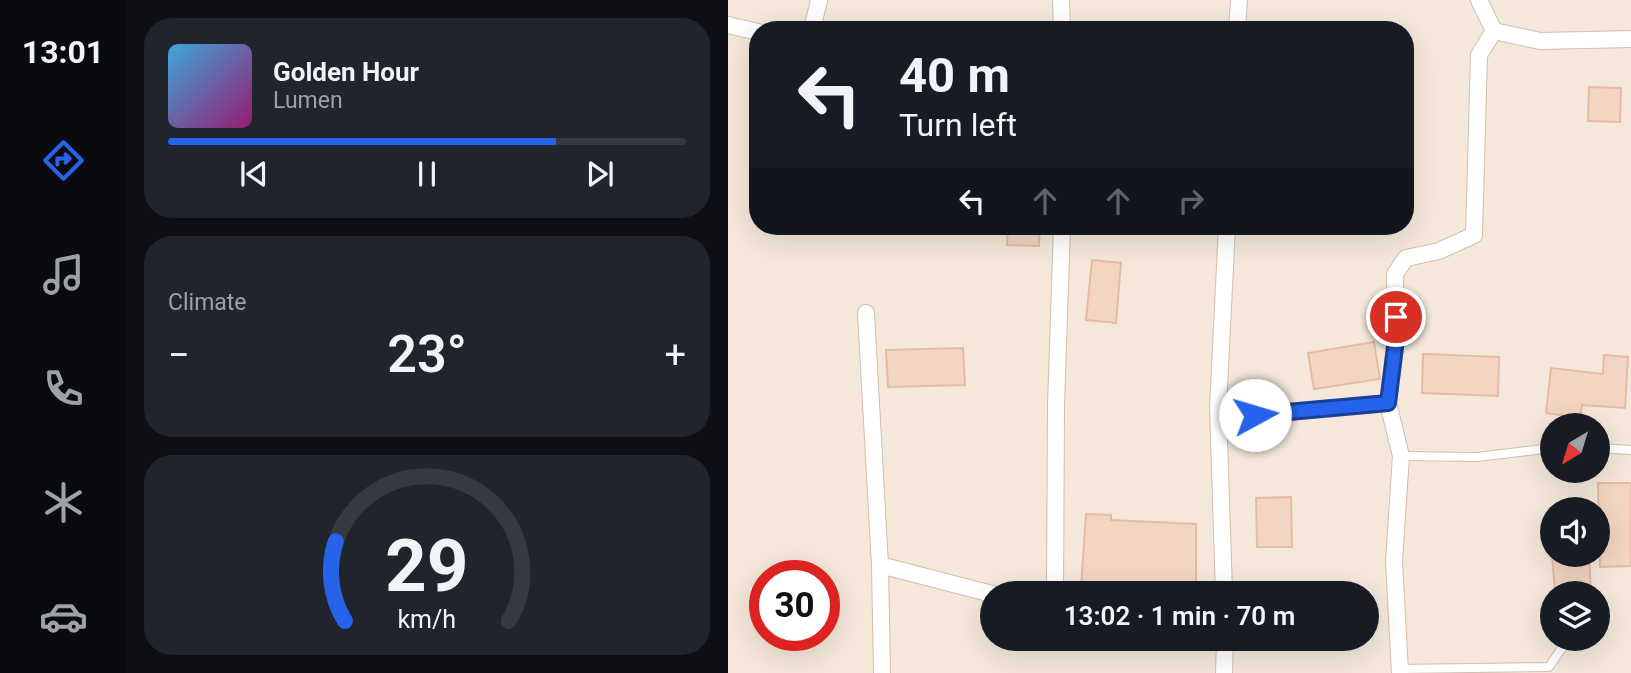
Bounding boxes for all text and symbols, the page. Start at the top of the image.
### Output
text: 13:01 [22,33,104,71]
text: 40 m [899,47,1010,104]
icon: left [784,49,875,140]
text: Golden Hour [273,57,419,87]
text: Lumen [273,87,343,114]
text: Turn left [899,106,1017,144]
icon: directions [39,136,88,185]
icon: previous [235,155,273,193]
icon: pause [408,155,446,193]
icon: next [581,155,619,193]
icon: left [953,182,991,220]
icon: ahead [1026,182,1064,220]
icon: ahead [1099,182,1137,220]
icon: right [1172,182,1210,220]
icon: music [39,250,88,299]
pin [1366,287,1426,347]
text: Climate [168,289,247,316]
icon: arrive [1377,298,1415,336]
text: 23° [387,324,467,385]
text: − [168,333,190,377]
text: + [664,333,686,377]
icon: phone [39,364,88,413]
position arrow [1218,378,1292,452]
north arrow [1540,413,1610,483]
map controls [1540,413,1610,651]
icon: climate [39,478,88,527]
button: sound [1540,497,1610,567]
text: 29 [385,523,469,609]
speed limit sign: 30 [749,560,840,651]
button: layers [1540,581,1610,651]
icon: car [39,592,88,641]
text: 13:02 · 1 min · 70 m [1064,601,1295,631]
text: km/h [398,605,456,634]

